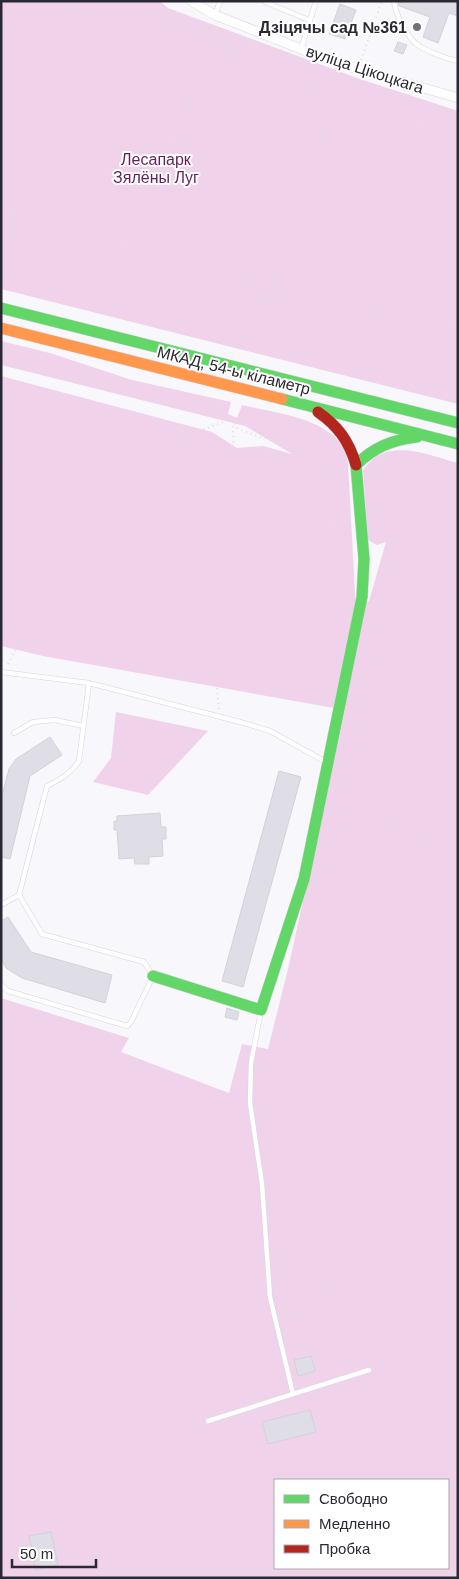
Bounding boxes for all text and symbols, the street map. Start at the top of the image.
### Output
place label: Дзіцячы сад №361 [259,19,407,36]
marker: Дзіцячы сад №361 [411,21,423,33]
street label: вуліца Цікоцкага [304,42,426,97]
park label: Лесапарк Зялёны Луг [113,151,199,186]
street label: МКАД, 54-ы кіламетр [156,343,312,398]
legend [274,1479,449,1569]
text: Свободно [319,1490,388,1507]
text: Медленно [319,1515,390,1532]
scale bar [12,1536,96,1568]
text: Пробка [319,1540,371,1557]
text: 50 m [20,1545,53,1562]

